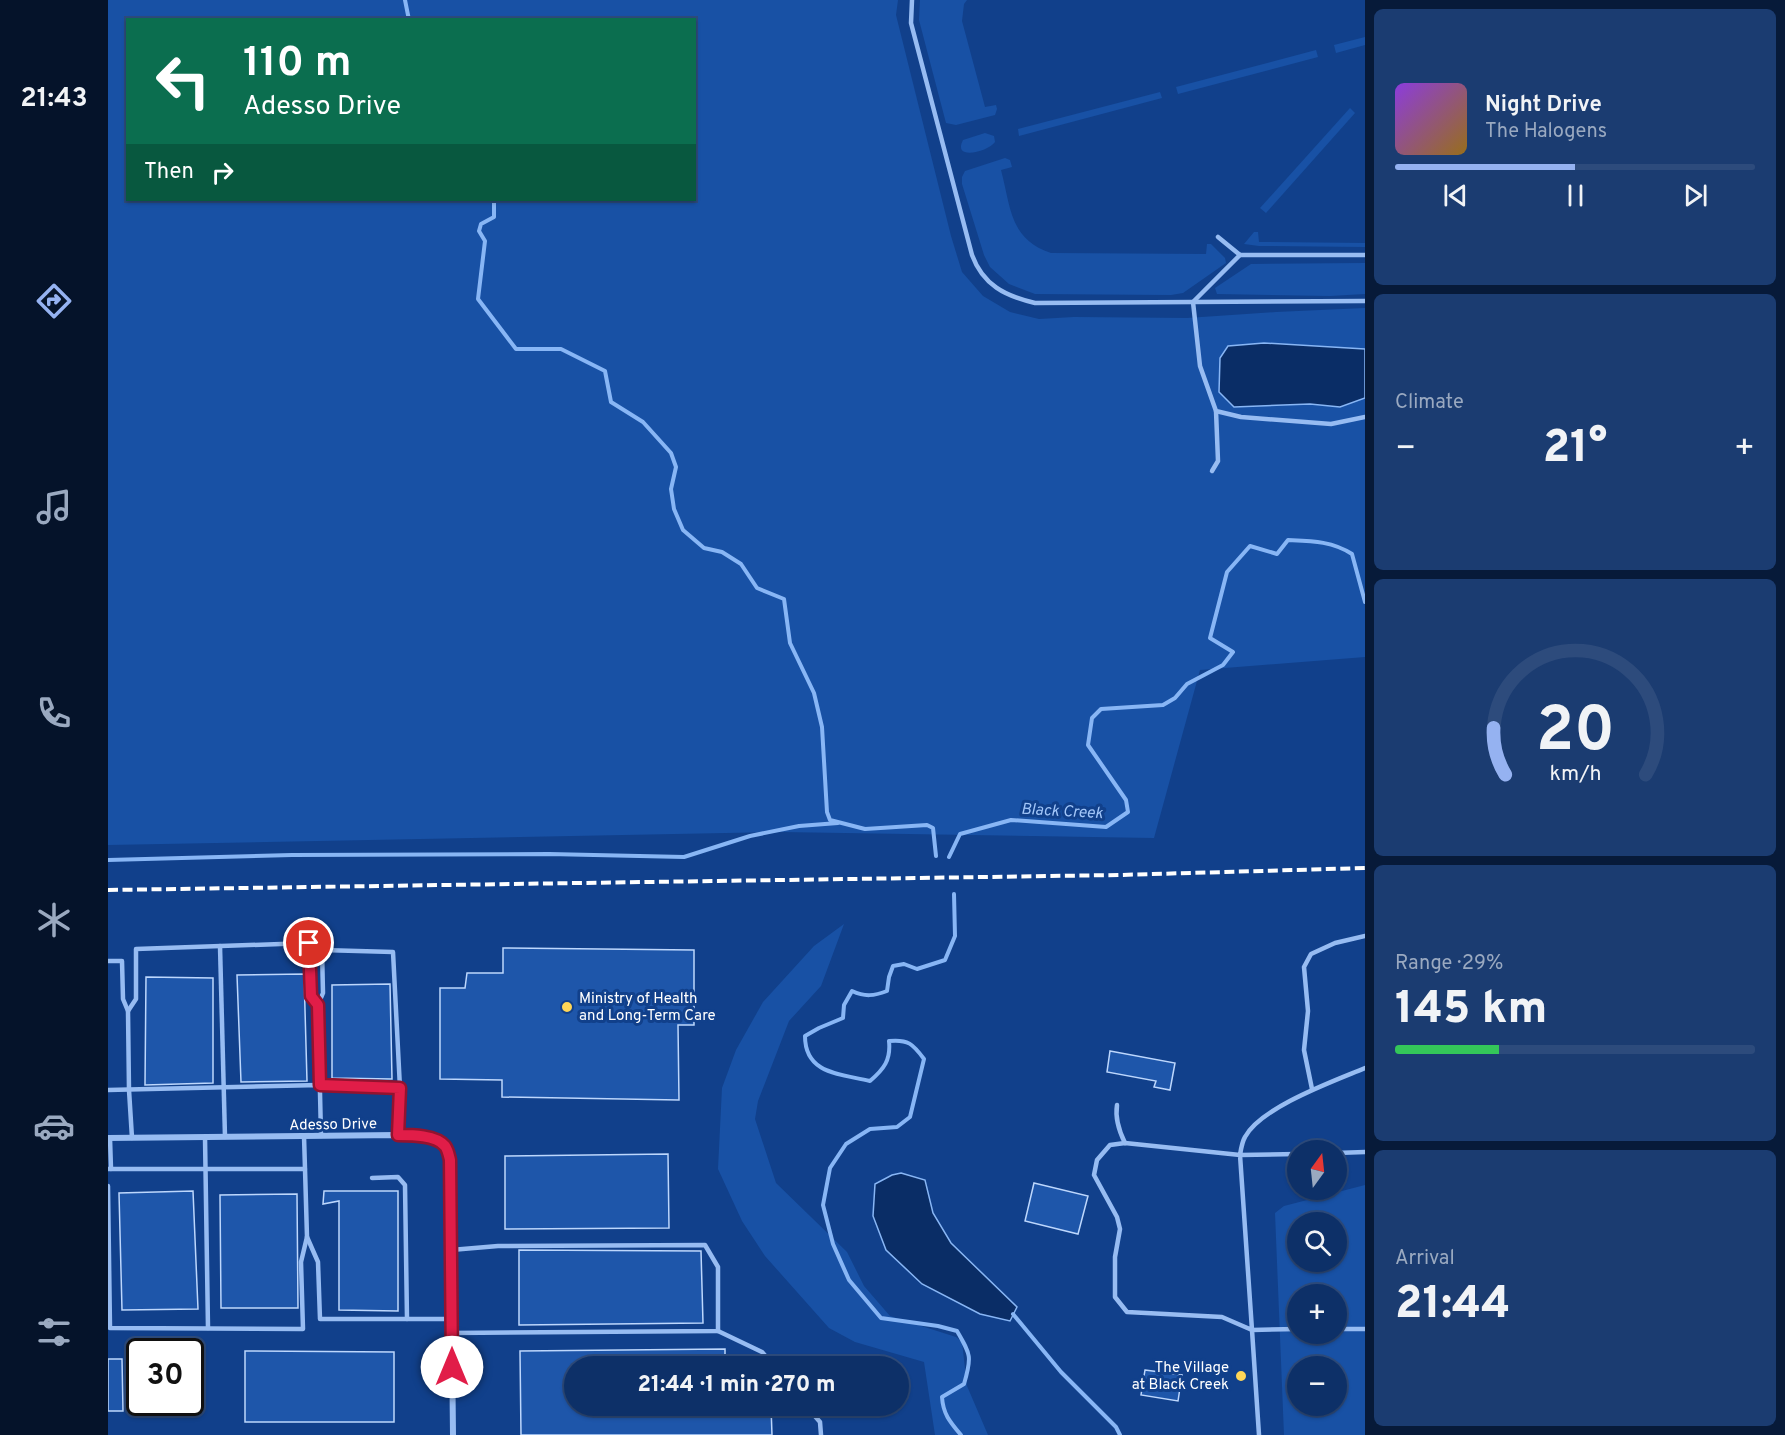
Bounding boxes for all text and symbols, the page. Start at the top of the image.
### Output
text: 110 m [243,38,352,91]
icon: left [144,42,222,120]
text: 21:43 [20,82,88,116]
text: Adesso Drive [243,90,401,124]
text: Night Drive [1485,92,1602,119]
text: The Halogens [1485,119,1607,145]
icon: right [206,156,239,189]
text: Then [144,159,194,186]
icon: previous [1439,179,1472,212]
icon: pause [1559,179,1592,212]
icon: next [1679,179,1712,212]
icon: directions [33,280,75,322]
text: Climate [1395,390,1464,416]
text: 21° [1543,421,1607,478]
text: − [1395,429,1416,471]
text: + [1734,429,1755,471]
icon: music [33,486,75,528]
icon: phone [33,692,75,734]
text: 20 [1535,694,1615,773]
text: km/h [1549,761,1601,788]
water label: Black Creek [1020,800,1104,824]
icon: climate [33,899,75,941]
pin [283,917,334,968]
icon: arrive [292,926,325,959]
text: Range · 29% [1395,951,1503,977]
text: 145 km [1395,982,1547,1039]
place label: Ministry of Health and Long-Term Care [579,990,716,1026]
marker: Ministry of Health and Long-Term Care [560,1000,574,1014]
icon: car [33,1105,75,1147]
street label: Adesso Drive [289,1115,377,1136]
north arrow [1287,1140,1347,1200]
map controls [1287,1140,1347,1416]
button: search [1287,1212,1347,1272]
text: Arrival [1395,1246,1455,1272]
text: 21:44 [1395,1277,1511,1334]
button: + [1287,1284,1347,1344]
icon: filters [33,1311,75,1353]
position arrow [420,1335,484,1399]
speed limit sign: 30 [126,1338,204,1416]
button: − [1287,1356,1347,1416]
place label: The Village at Black Creek [1132,1359,1229,1395]
marker: The Village at Black Creek [1234,1369,1248,1383]
text: 21:44 · 1 min · 270 m [638,1372,835,1399]

